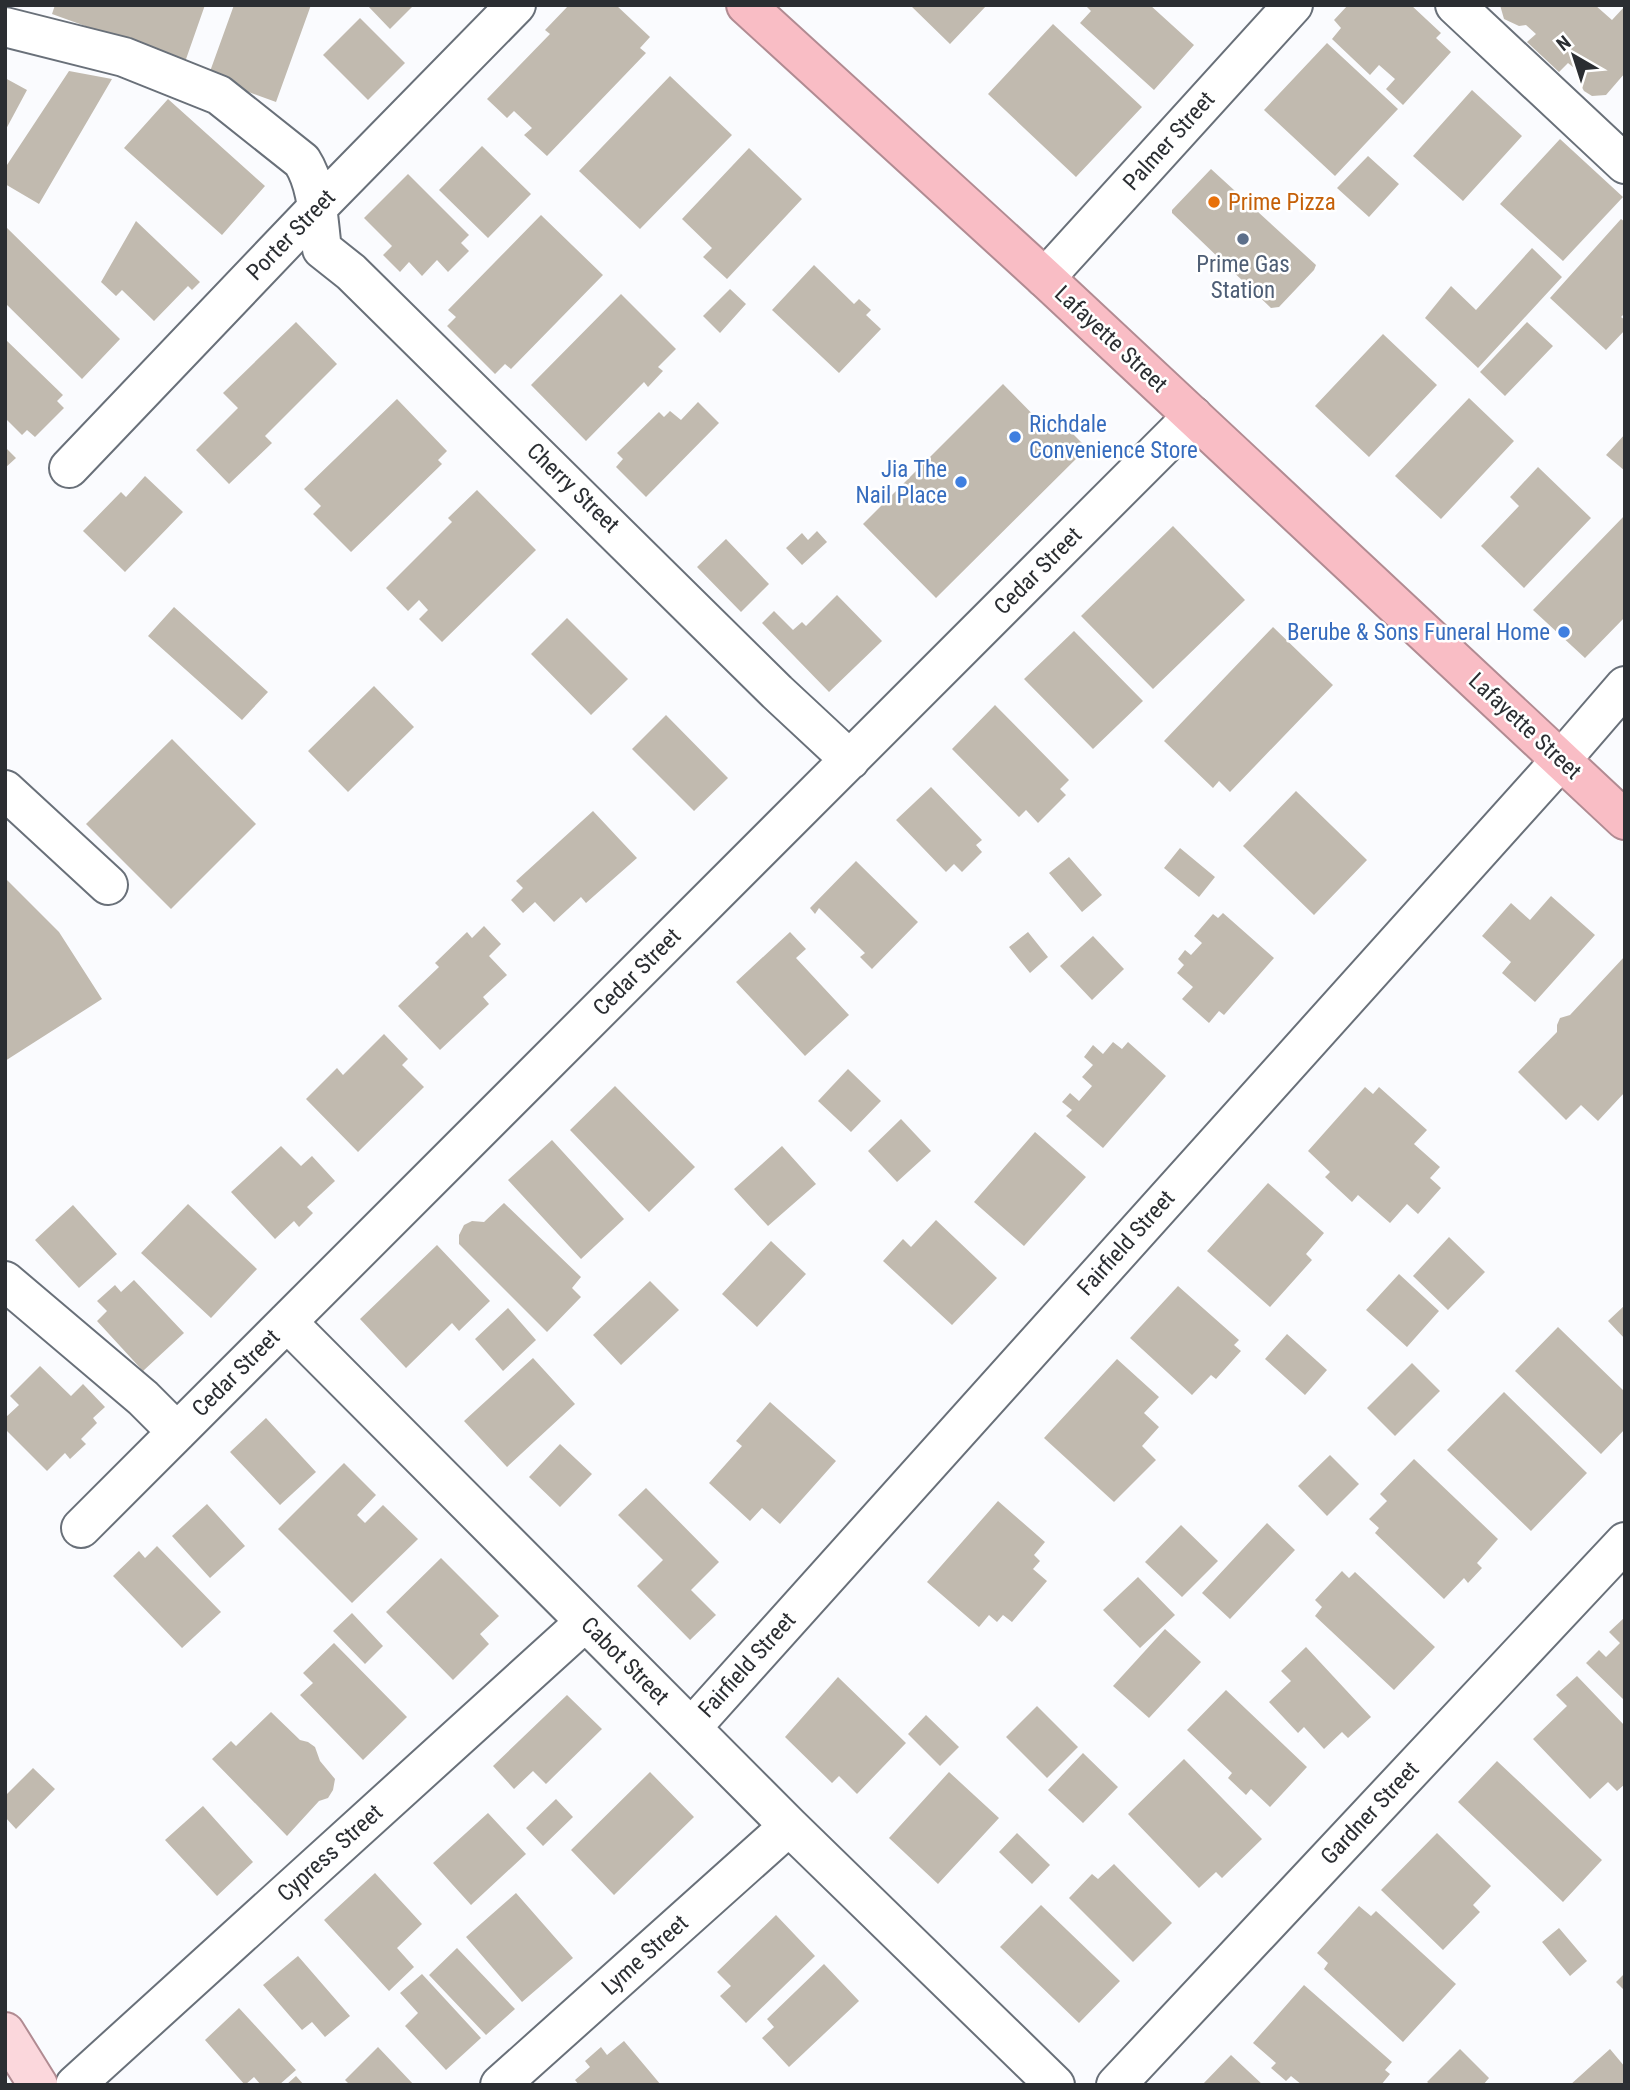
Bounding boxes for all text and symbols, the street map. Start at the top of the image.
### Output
north arrow [1539,21,1609,91]
text: N [1552,31,1575,56]
street label: Palmer Street [1118,86,1220,196]
street label: Porter Street [241,184,341,286]
place label: Prime Pizza [1228,189,1336,216]
marker: Prime Pizza [1206,194,1222,210]
marker: Prime Gas Station [1235,231,1251,247]
place label: Prime Gas Station [1196,251,1290,304]
street label: Lafayette Street [1049,280,1173,398]
place label: Richdale Convenience Store [1029,411,1198,464]
marker: Richdale Convenience Store [1007,429,1023,445]
street label: Cherry Street [521,437,625,539]
place label: Jia The Nail Place [855,456,947,509]
marker: Jia The Nail Place [953,474,969,490]
street label: Cedar Street [989,522,1087,620]
place label: Berube & Sons Funeral Home [1287,619,1550,646]
marker: Berube & Sons Funeral Home [1556,624,1572,640]
street label: Lafayette Street [1463,667,1587,785]
street label: Cedar Street [588,923,686,1021]
street label: Fairfield Street [1072,1185,1180,1301]
street label: Cedar Street [187,1324,285,1422]
street label: Fairfield Street [693,1607,801,1723]
street label: Cabot Street [576,1612,674,1710]
street label: Gardner Street [1315,1756,1425,1870]
street label: Cypress Street [272,1799,388,1907]
street label: Lyme Street [596,1909,694,2001]

